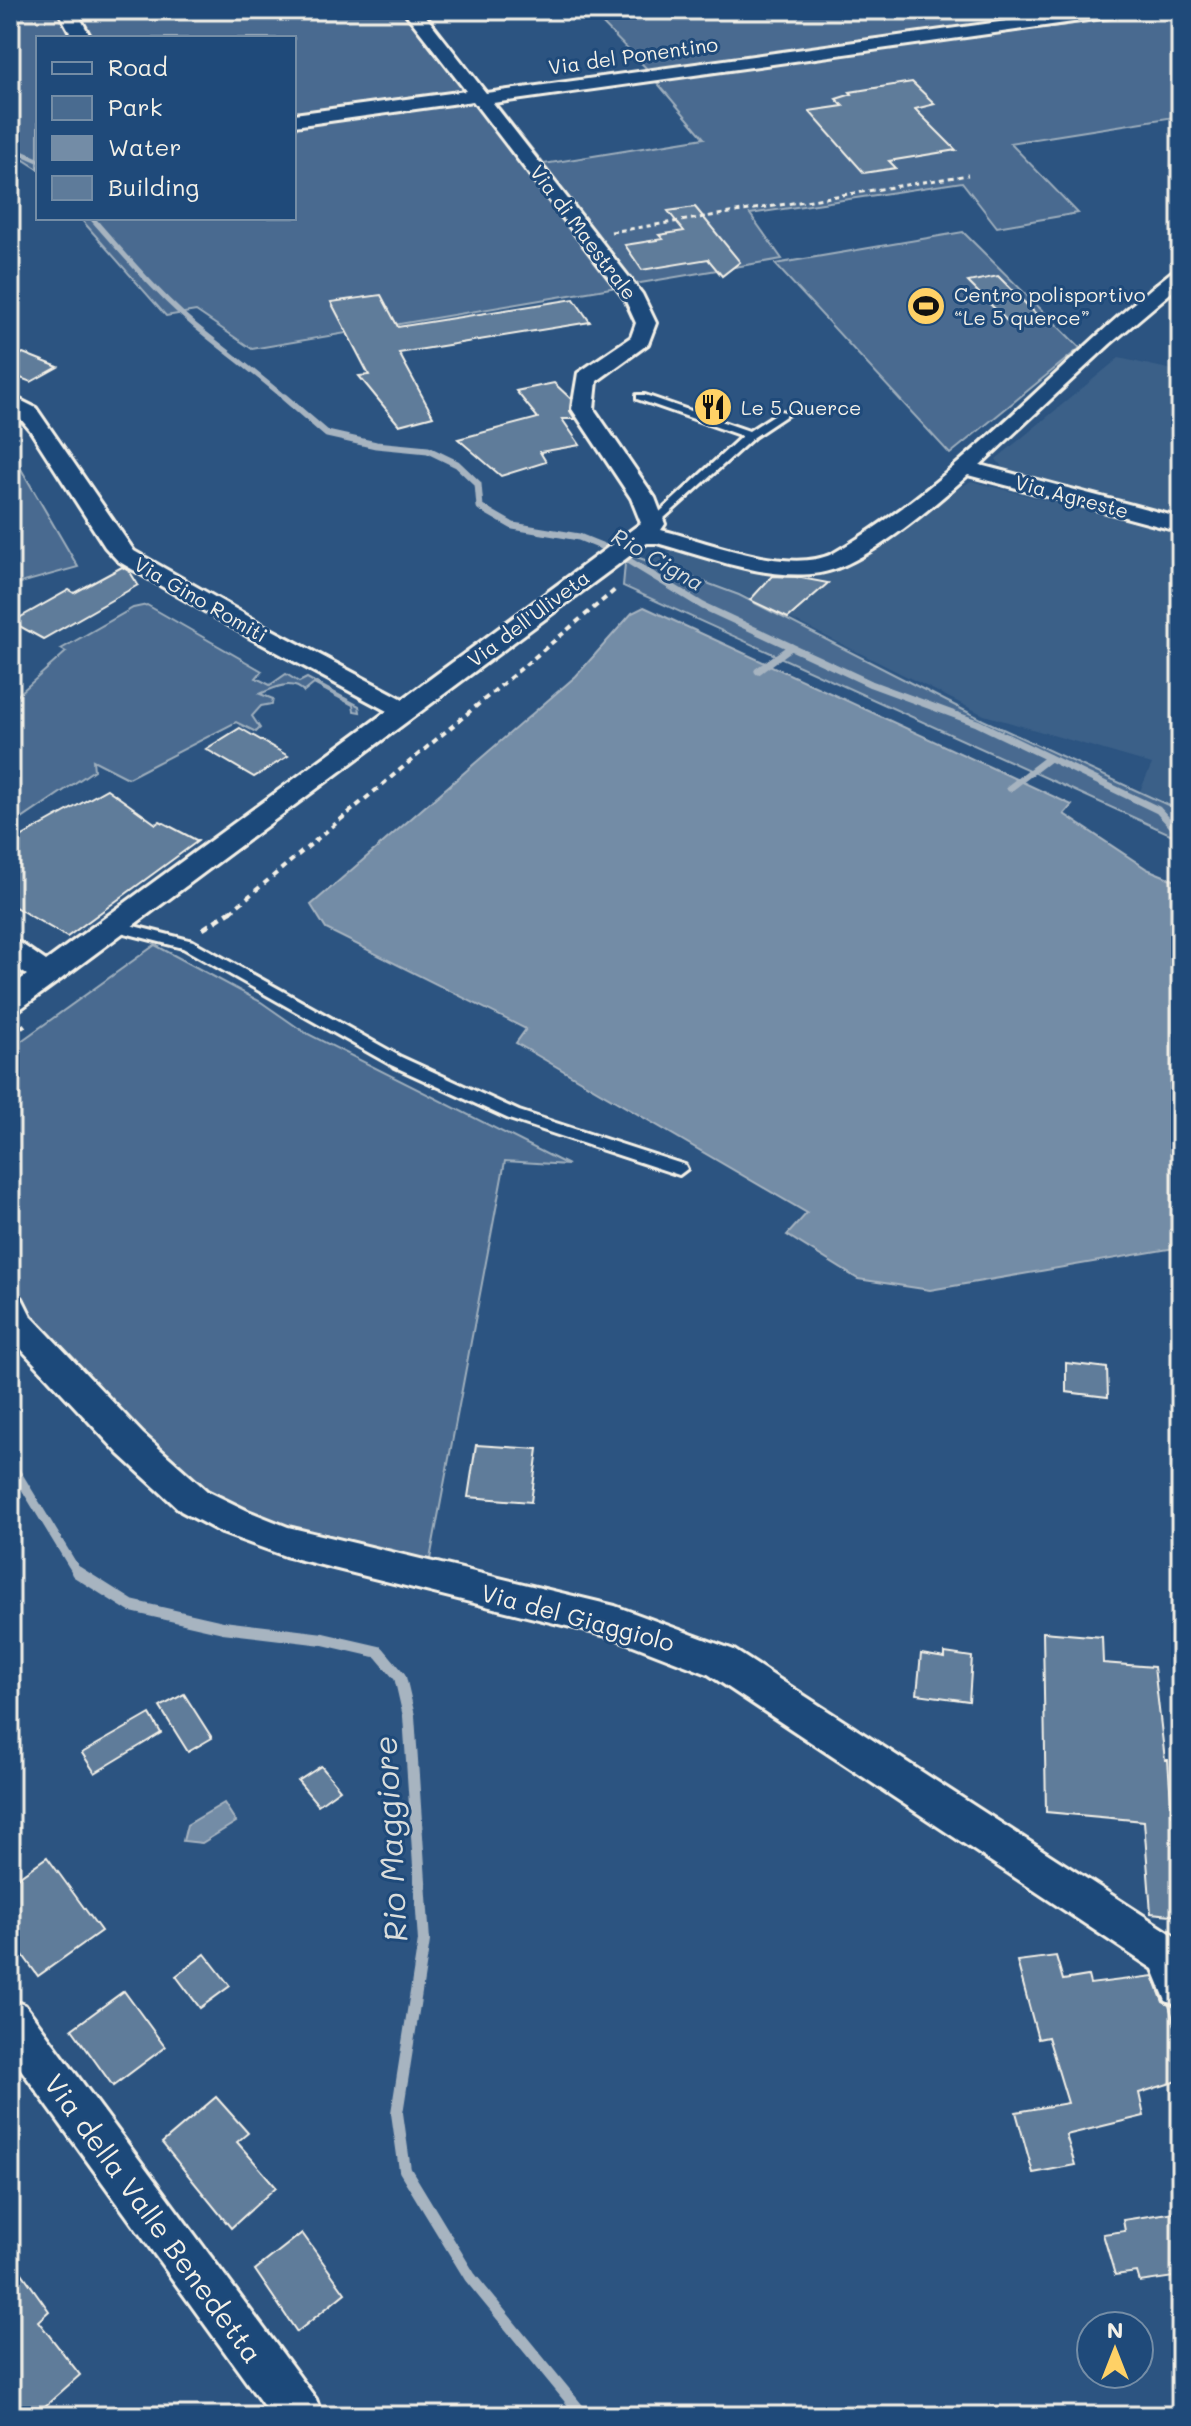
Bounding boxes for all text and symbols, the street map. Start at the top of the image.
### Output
street label: Via del Ponentino [547,30,720,80]
legend [36,36,296,220]
text: Road [108,51,168,82]
text: Park [108,91,162,122]
text: Water [108,131,182,162]
street label: Via di Maestrale [525,159,643,305]
text: Building [108,171,199,202]
place label: Centro polisportivo “Le 5 querce” [954,281,1146,330]
sports icon: Centro polisportivo “Le 5 querce” [905,285,947,327]
restaurant icon: Le 5 Querce [692,386,734,428]
place label: Le 5 Querce [741,394,861,420]
street label: Via Agreste [1012,468,1132,524]
water label: Rio Cigna [607,521,709,597]
street label: Via Gino Romiti [130,550,272,648]
street label: Via dell'Uliveta [462,564,594,672]
street label: Via del Giaggiolo [478,1576,678,1658]
water label: Rio Maggiore [363,1735,415,1943]
street label: Via della Valle Benedetta [37,2066,271,2370]
north arrow [1075,2310,1155,2390]
text: N [1107,2315,1123,2344]

